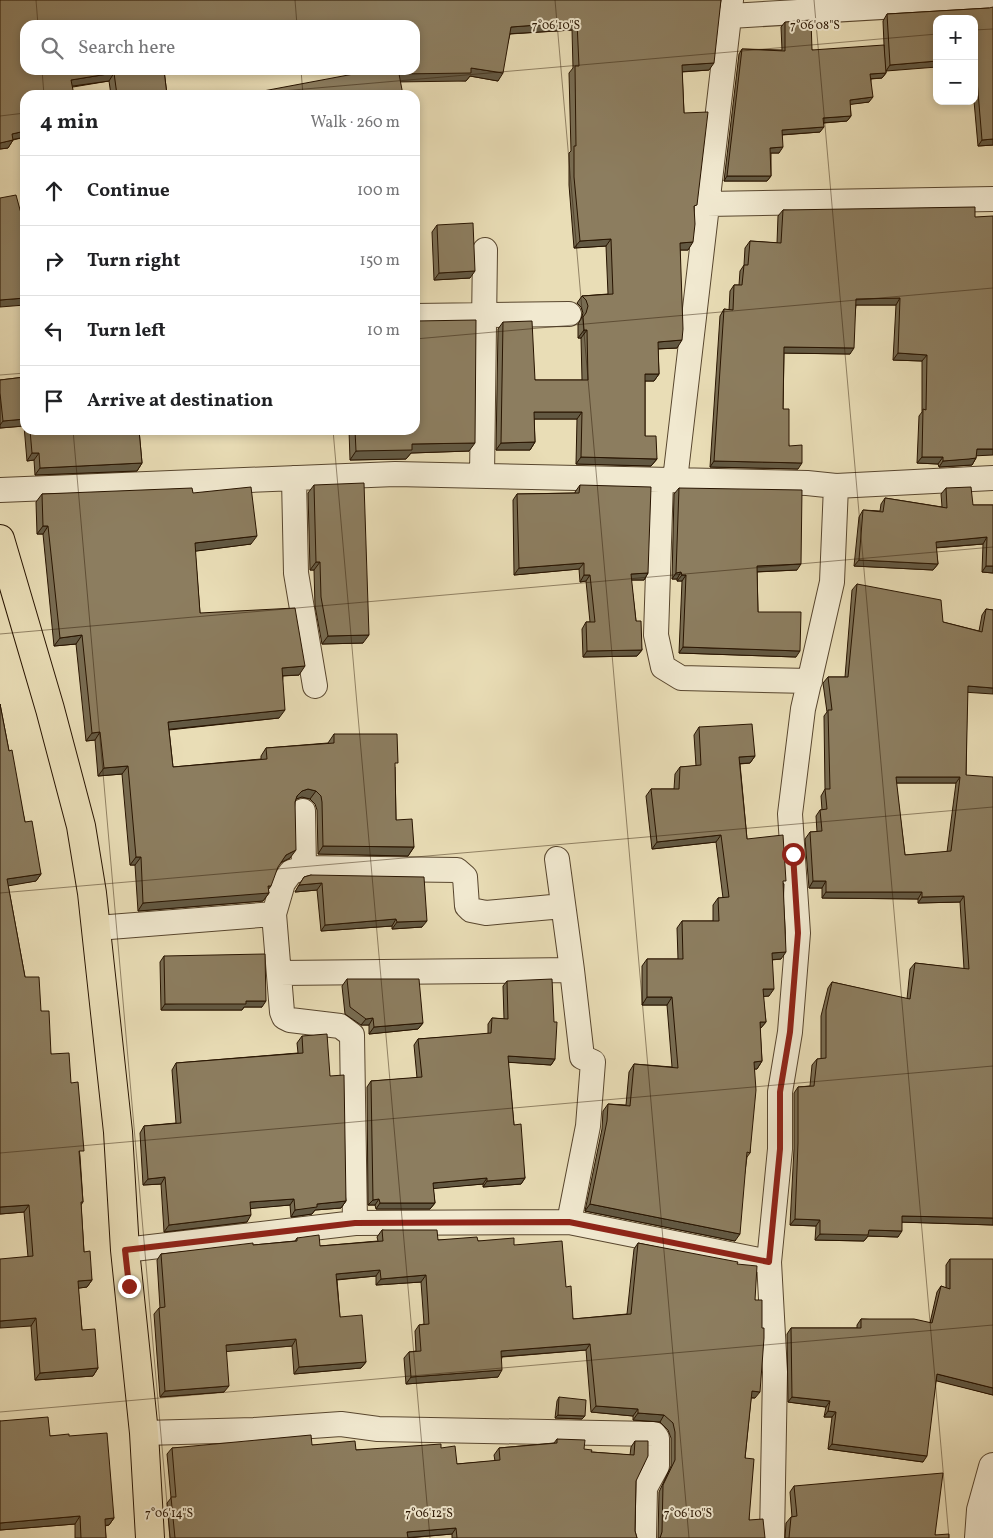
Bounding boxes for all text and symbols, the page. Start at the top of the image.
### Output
map controls [933,15,978,105]
button: + [933,15,978,60]
text: 7°06'10"S [532,18,580,34]
text: 7°06'08"S [790,18,840,34]
search box [20,20,420,75]
icon: search [38,34,66,62]
text: Search here [78,35,175,61]
button: − [933,60,978,105]
text: 4 min [40,108,99,137]
text: Walk · 260 m [310,112,400,134]
icon: ahead [40,177,68,205]
text: Continue [87,178,170,204]
text: 100 m [357,180,400,202]
icon: right [40,247,68,275]
text: Turn right [87,248,180,274]
text: 150 m [359,250,400,272]
icon: left [40,317,68,345]
text: Turn left [87,318,166,344]
text: 10 m [367,320,400,342]
icon: arrive [40,387,68,415]
text: Arrive at destination [87,388,273,414]
route start [782,843,805,866]
route end [118,1275,141,1298]
text: 7°06'14"S [145,1506,193,1522]
text: 7°06'12"S [405,1506,453,1522]
text: 7°06'10"S [664,1506,712,1522]

